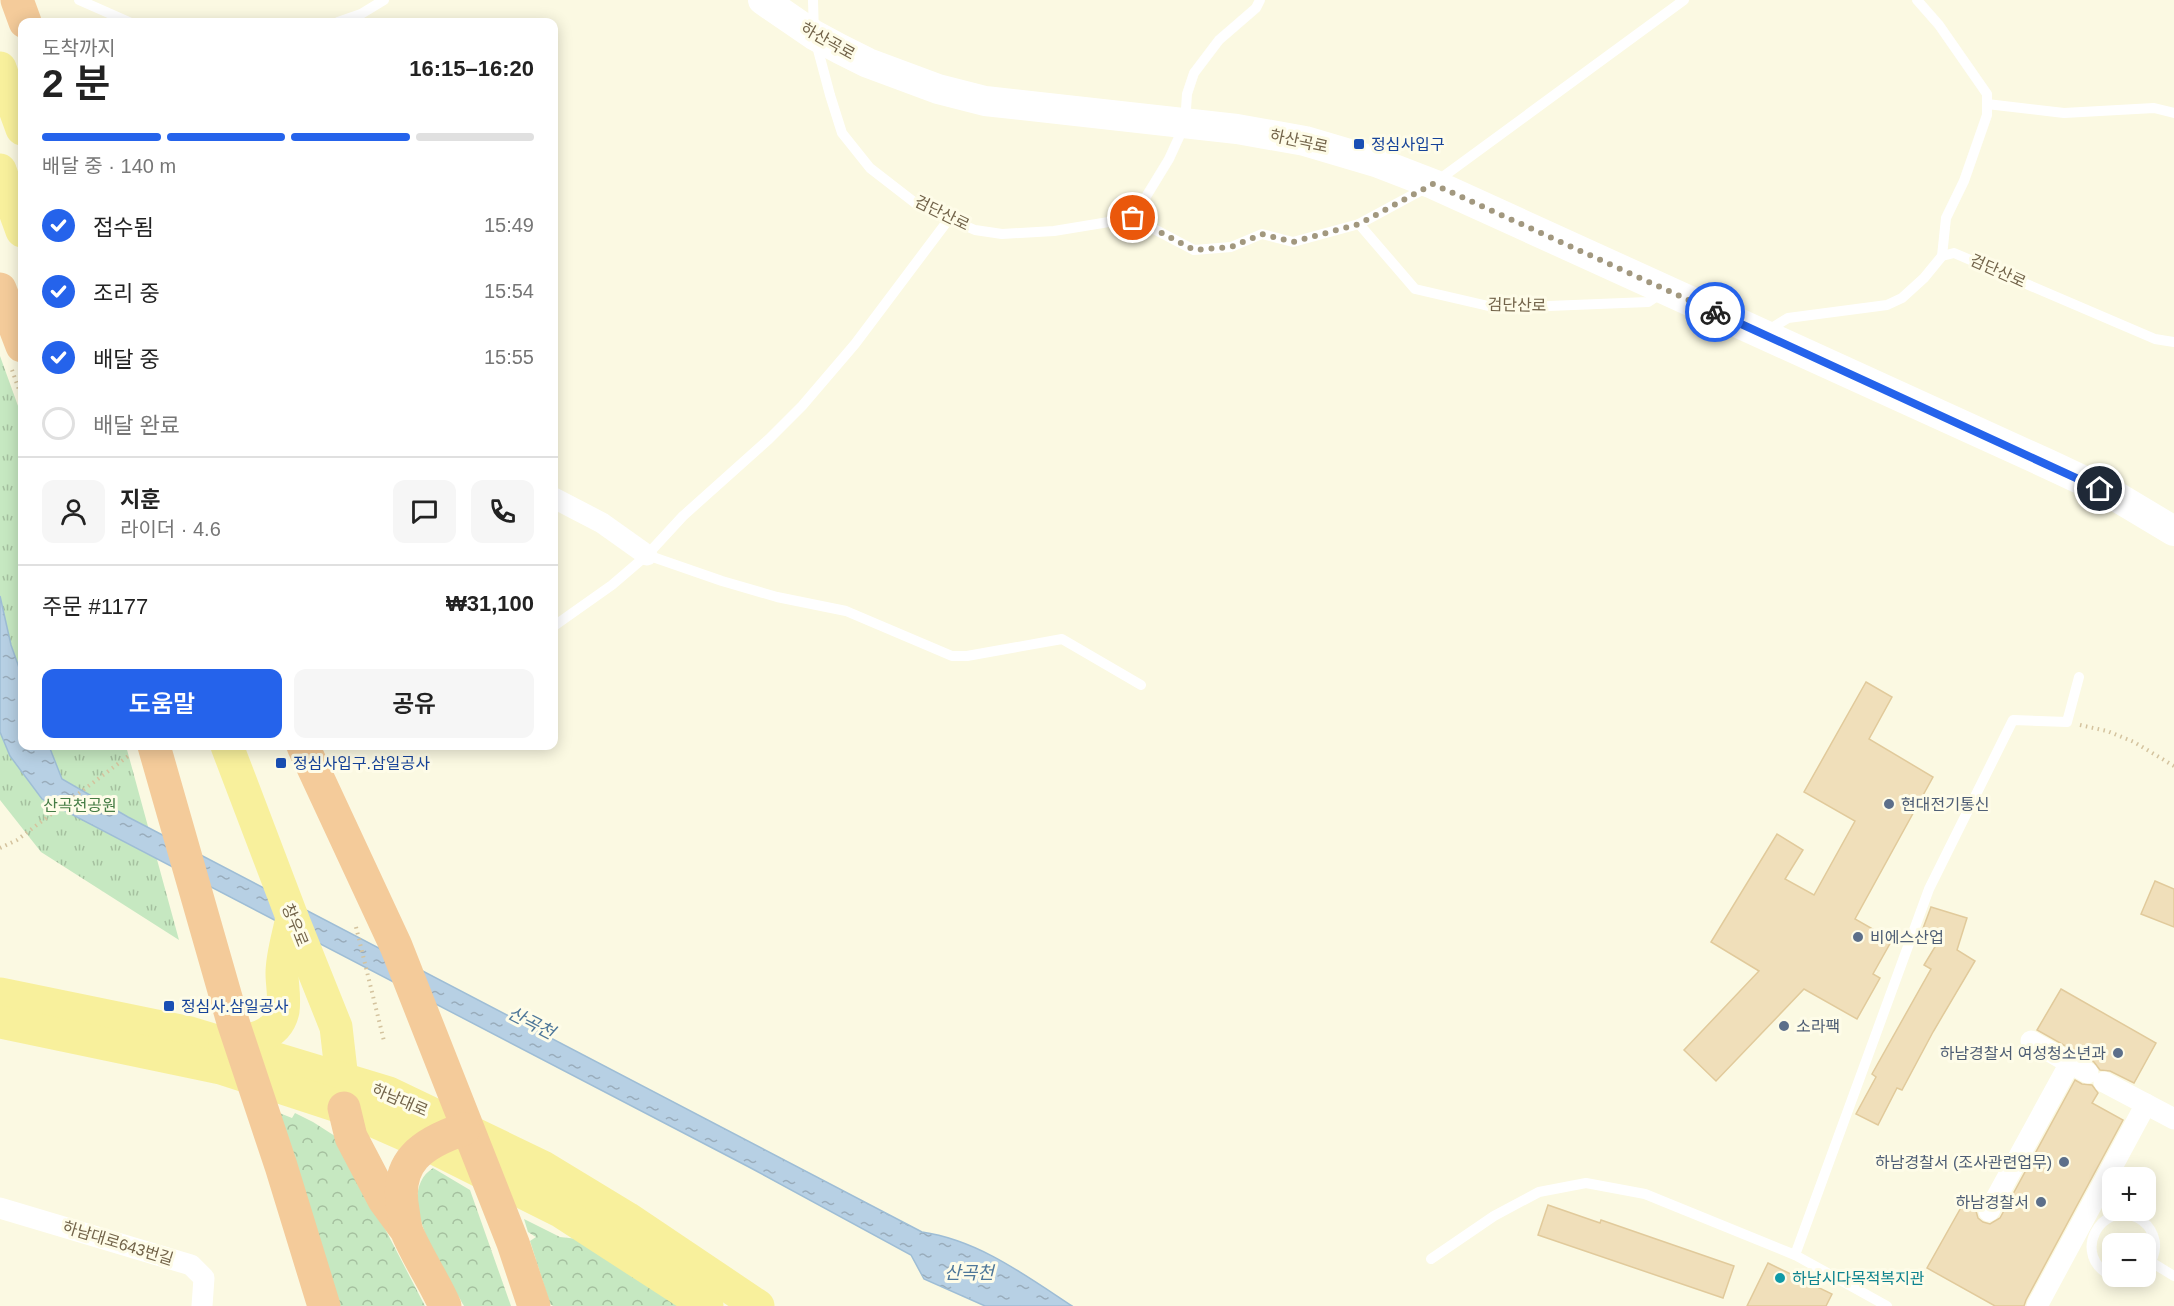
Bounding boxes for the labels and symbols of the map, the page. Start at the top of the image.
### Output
street label: 하산곡로 [798,19,858,63]
street label: 하산곡로 [1268,127,1330,155]
place label: 정심사입구 [1371,136,1445,153]
marker: 정심사입구 [1352,137,1366,151]
street label: 검단산로 [912,192,972,234]
pin [1107,192,1158,243]
street label: 검단산로 [1968,251,2029,291]
courier [1685,282,1745,342]
street label: 검단산로 [1487,296,1547,314]
pin [2074,463,2125,514]
place label: 정심사입구.삼일공사 [293,755,430,772]
marker: 정심사입구.삼일공사 [274,756,288,770]
place label: 현대전기통신 [1901,796,1989,813]
park label: 산곡천공원 [43,797,117,814]
marker: 현대전기통신 [1882,797,1896,811]
street label: 창우로 [279,901,311,949]
place label: 비에스산업 [1870,929,1944,946]
marker: 비에스산업 [1851,930,1865,944]
place label: 정심사.삼일공사 [181,998,289,1015]
marker: 정심사.삼일공사 [162,999,176,1013]
water label: 산곡천 [504,1003,560,1044]
place label: 소라팩 [1796,1018,1840,1035]
marker: 소라팩 [1777,1019,1791,1033]
place label: 하남경찰서 여성청소년과 [1940,1045,2106,1062]
marker: 하남경찰서 여성청소년과 [2111,1046,2125,1060]
street label: 하남대로 [370,1081,431,1119]
place label: 하남경찰서 (조사관련업무) [1875,1154,2052,1171]
marker: 하남경찰서 (조사관련업무) [2057,1155,2071,1169]
place label: 하남경찰서 [1955,1194,2029,1211]
marker: 하남경찰서 [2034,1195,2048,1209]
street label: 하남대로643번길 [61,1218,175,1268]
water label: 산곡천 [944,1263,996,1283]
place label: 하남시다목적복지관 [1792,1270,1925,1287]
marker: 하남시다목적복지관 [1773,1271,1787,1285]

